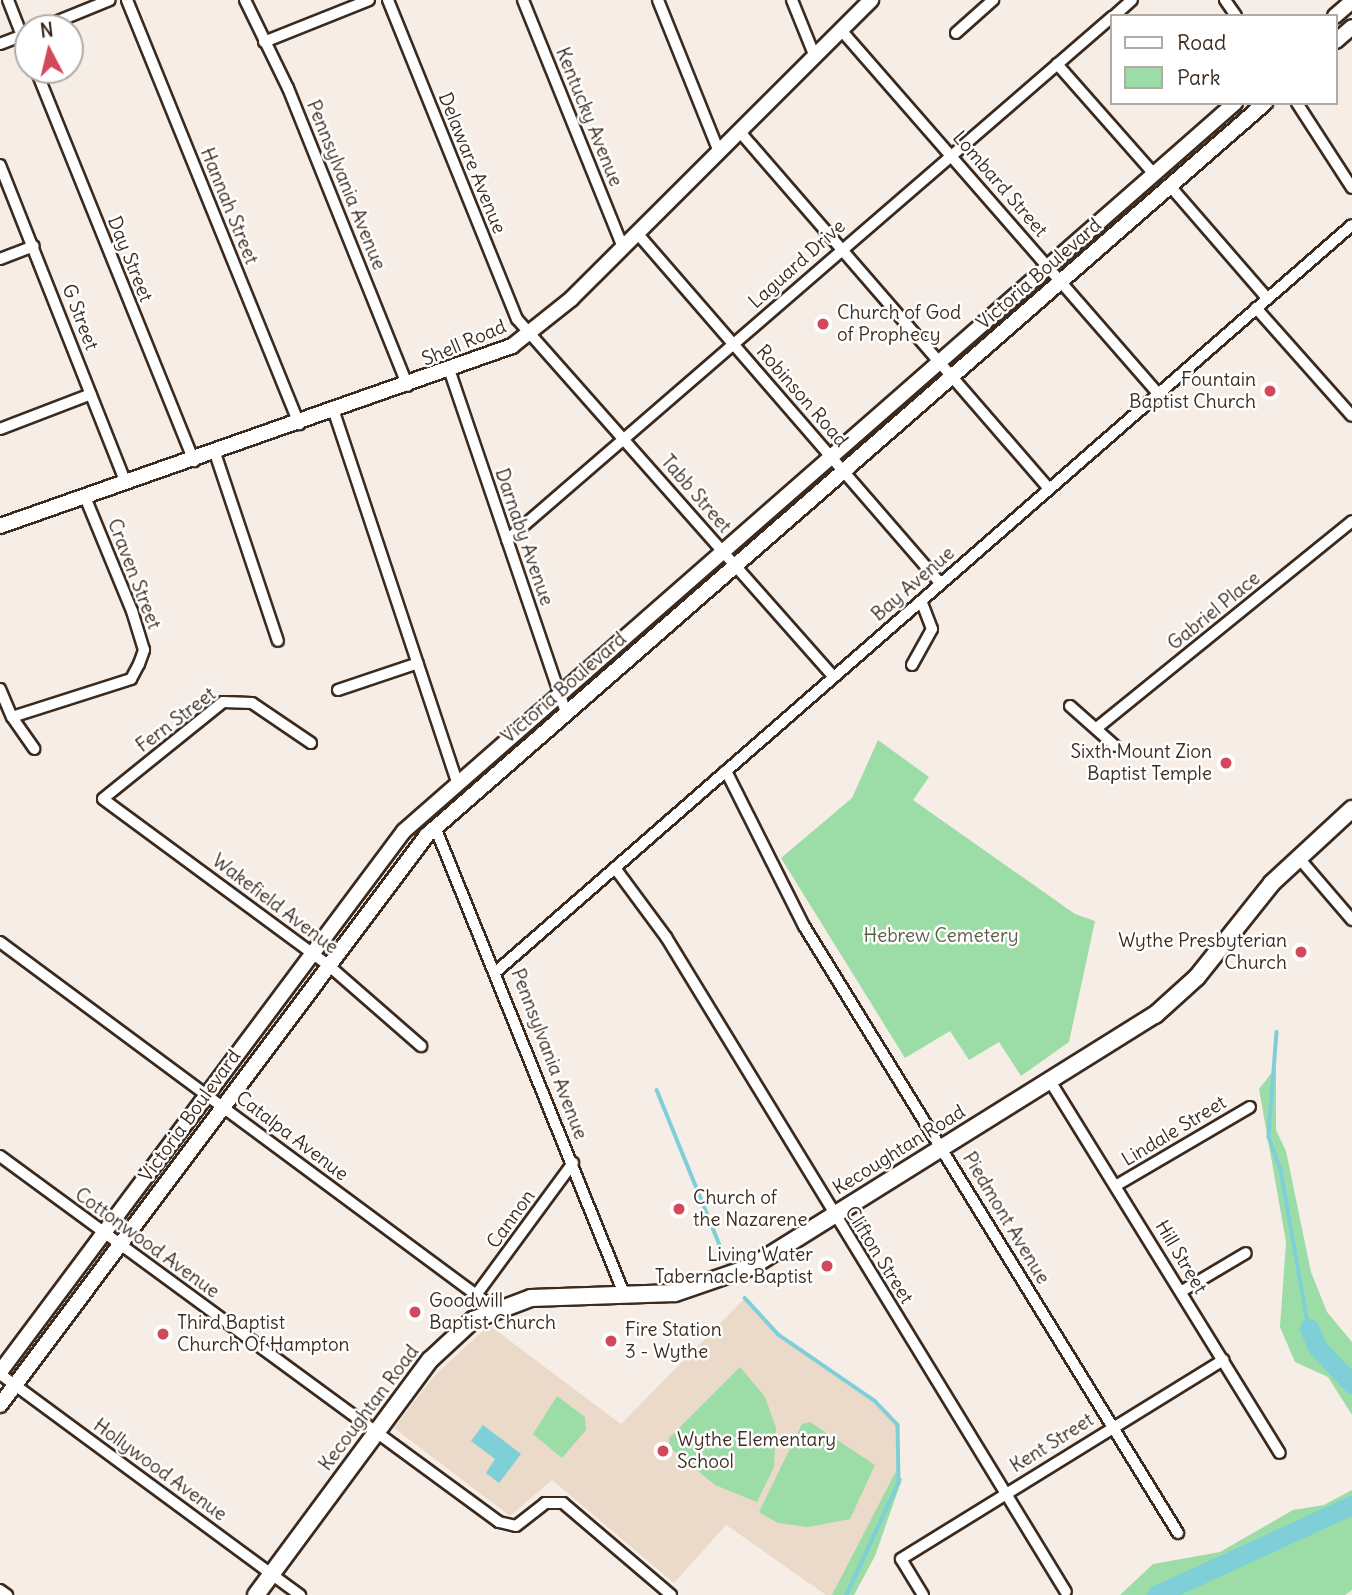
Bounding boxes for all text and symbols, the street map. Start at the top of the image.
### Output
north arrow [14,14,84,84]
legend [1110,14,1338,105]
text: N [39,17,55,43]
text: Road [1177,29,1226,56]
street label: Kentucky Avenue [551,44,627,190]
text: Park [1177,64,1220,91]
street label: Delaware Avenue [433,89,511,237]
street label: Pennsylvania Avenue [302,97,390,273]
street label: Lombard Street [948,126,1052,242]
street label: Hannah Street [195,144,263,268]
street label: Day Street [103,213,157,305]
street label: Victoria Boulevard [972,214,1106,334]
street label: Laguard Drive [744,215,850,313]
street label: G Street [57,281,103,353]
place label: Church of God of Prophecy [837,302,961,346]
street label: Shell Road [418,315,510,371]
marker: Church of God of Prophecy [815,316,831,332]
street label: Robinson Road [751,340,853,452]
place label: Fountain Baptist Church [1129,369,1256,413]
marker: Fountain Baptist Church [1262,383,1278,399]
street label: Tabb Street [656,450,736,538]
street label: Darnaby Avenue [490,465,558,609]
street label: Craven Street [102,516,166,632]
street label: Bay Avenue [867,542,959,626]
street label: Gabriel Place [1163,567,1265,655]
street label: Victoria Boulevard [497,628,631,748]
street label: Fern Street [132,683,220,757]
place label: Sixth Mount Zion Baptist Temple [1070,741,1212,785]
marker: Sixth Mount Zion Baptist Temple [1218,755,1234,771]
street label: Wakefield Avenue [208,849,342,959]
park label: Hebrew Cemetery [863,925,1019,947]
place label: Wythe Presbyterian Church [1118,930,1287,974]
marker: Wythe Presbyterian Church [1293,944,1309,960]
street label: Pennsylvania Avenue [506,965,592,1143]
street label: Victoria Boulevard [134,1046,246,1186]
street label: Catalpa Avenue [231,1086,353,1186]
street label: Lindale Street [1118,1091,1230,1171]
street label: Kecoughtan Road [829,1100,969,1200]
street label: Piedmont Avenue [958,1148,1054,1288]
street label: Cottonwood Avenue [70,1183,224,1303]
street label: Cannon [482,1185,540,1253]
place label: Church of the Nazarene [693,1187,807,1231]
marker: Church of the Nazarene [671,1201,687,1217]
street label: Clifton Street [840,1202,918,1308]
street label: Hill Street [1150,1216,1212,1298]
place label: Living Water Tabernacle Baptist [655,1244,813,1288]
marker: Living Water Tabernacle Baptist [819,1258,835,1274]
place label: Goodwill Baptist Church [429,1290,556,1334]
marker: Goodwill Baptist Church [407,1304,423,1320]
place label: Third Baptist Church Of Hampton [177,1312,350,1356]
place label: Fire Station 3 - Wythe [625,1319,722,1363]
marker: Third Baptist Church Of Hampton [155,1326,171,1342]
marker: Fire Station 3 - Wythe [603,1333,619,1349]
street label: Kecoughtan Road [314,1341,424,1475]
street label: Kent Street [1006,1408,1098,1478]
street label: Hollywood Avenue [89,1414,231,1526]
place label: Wythe Elementary School [677,1429,836,1473]
marker: Wythe Elementary School [655,1443,671,1459]

